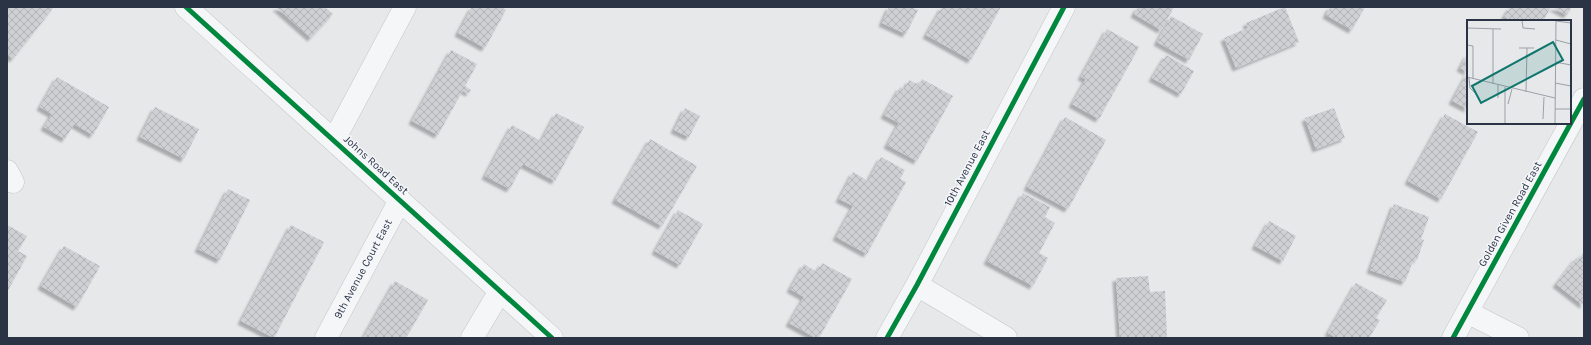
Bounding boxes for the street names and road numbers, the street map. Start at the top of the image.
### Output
street label: 10th Avenue East [941,128,993,208]
street label: Johns Road East [341,133,411,197]
street label: Golden Given Road East [1476,159,1544,269]
street label: 9th Avenue Court East [331,217,395,321]

